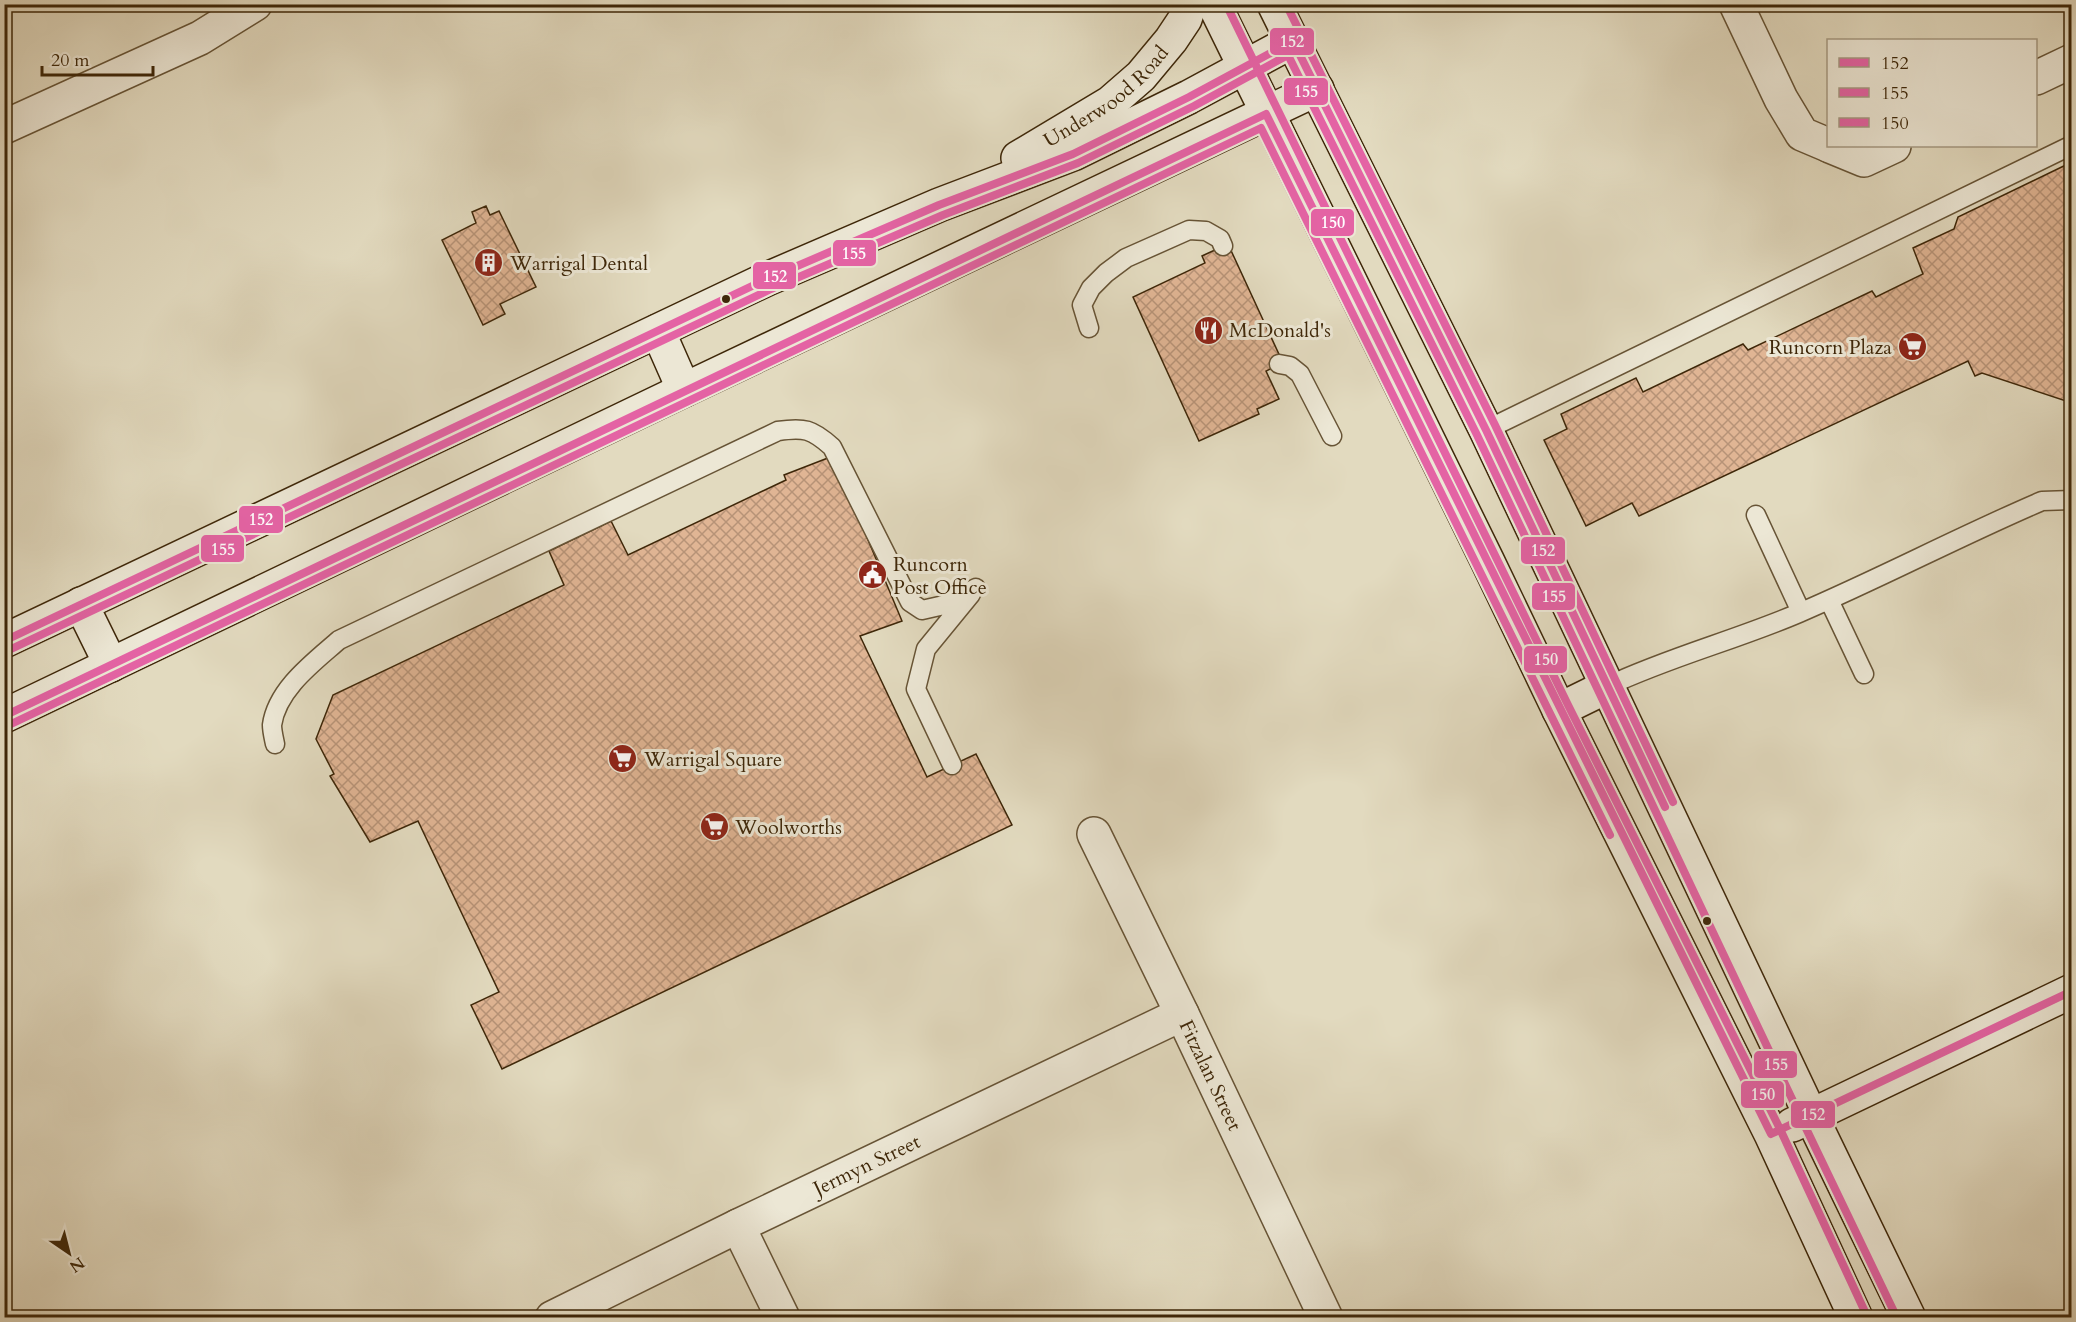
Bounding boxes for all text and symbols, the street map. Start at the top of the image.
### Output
line badge: 152 [1269,27,1315,56]
text: 152 [1280,31,1304,53]
scale bar [42,39,153,77]
legend [1827,39,2037,147]
street label: Underwood Road [1039,40,1175,154]
text: 20 m [51,48,90,73]
text: 152 [1881,51,1909,76]
line badge: 155 [1283,77,1329,106]
text: 155 [1294,81,1318,103]
text: 155 [1881,81,1909,106]
text: 150 [1881,111,1909,136]
line badge: 150 [1310,208,1355,237]
text: 150 [1321,212,1345,234]
line badge: 155 [832,239,877,267]
text: 155 [842,243,866,265]
building icon: Warrigal Dental [473,247,505,279]
place label: Warrigal Dental [509,250,648,277]
line badge: 152 [752,261,797,290]
text: 152 [763,266,787,288]
unlabelled marker [720,293,732,305]
restaurant icon: McDonald's [1192,314,1224,346]
place label: McDonald's [1229,317,1331,344]
supermarket icon: Runcorn Plaza [1897,331,1929,363]
place label: Runcorn Plaza [1769,334,1892,361]
line badge: 152 [238,505,284,534]
text: 152 [249,509,273,531]
line badge: 155 [200,534,245,563]
line badge: 152 [1520,536,1566,565]
text: 155 [211,539,235,561]
text: 152 [1531,540,1555,562]
place label: Runcorn Post Office [893,551,987,601]
public building icon: Runcorn Post Office [856,559,888,591]
line badge: 155 [1531,582,1576,611]
text: 155 [1542,586,1566,608]
line badge: 150 [1523,645,1568,674]
text: 150 [1534,649,1558,671]
supermarket icon: Warrigal Square [607,743,639,775]
place label: Warrigal Square [643,746,782,773]
supermarket icon: Woolworths [698,811,730,843]
place label: Woolworths [734,814,842,841]
unlabelled marker [1701,915,1713,927]
street label: Fitzalan Street [1173,1016,1249,1136]
line badge: 155 [1753,1050,1798,1079]
text: 155 [1764,1054,1788,1076]
line badge: 150 [1740,1080,1785,1109]
text: 150 [1751,1084,1775,1106]
line badge: 152 [1790,1100,1836,1129]
text: 152 [1801,1104,1825,1126]
street label: Jermyn Street [806,1128,925,1203]
north arrow [39,1223,99,1283]
text: N [65,1251,89,1278]

